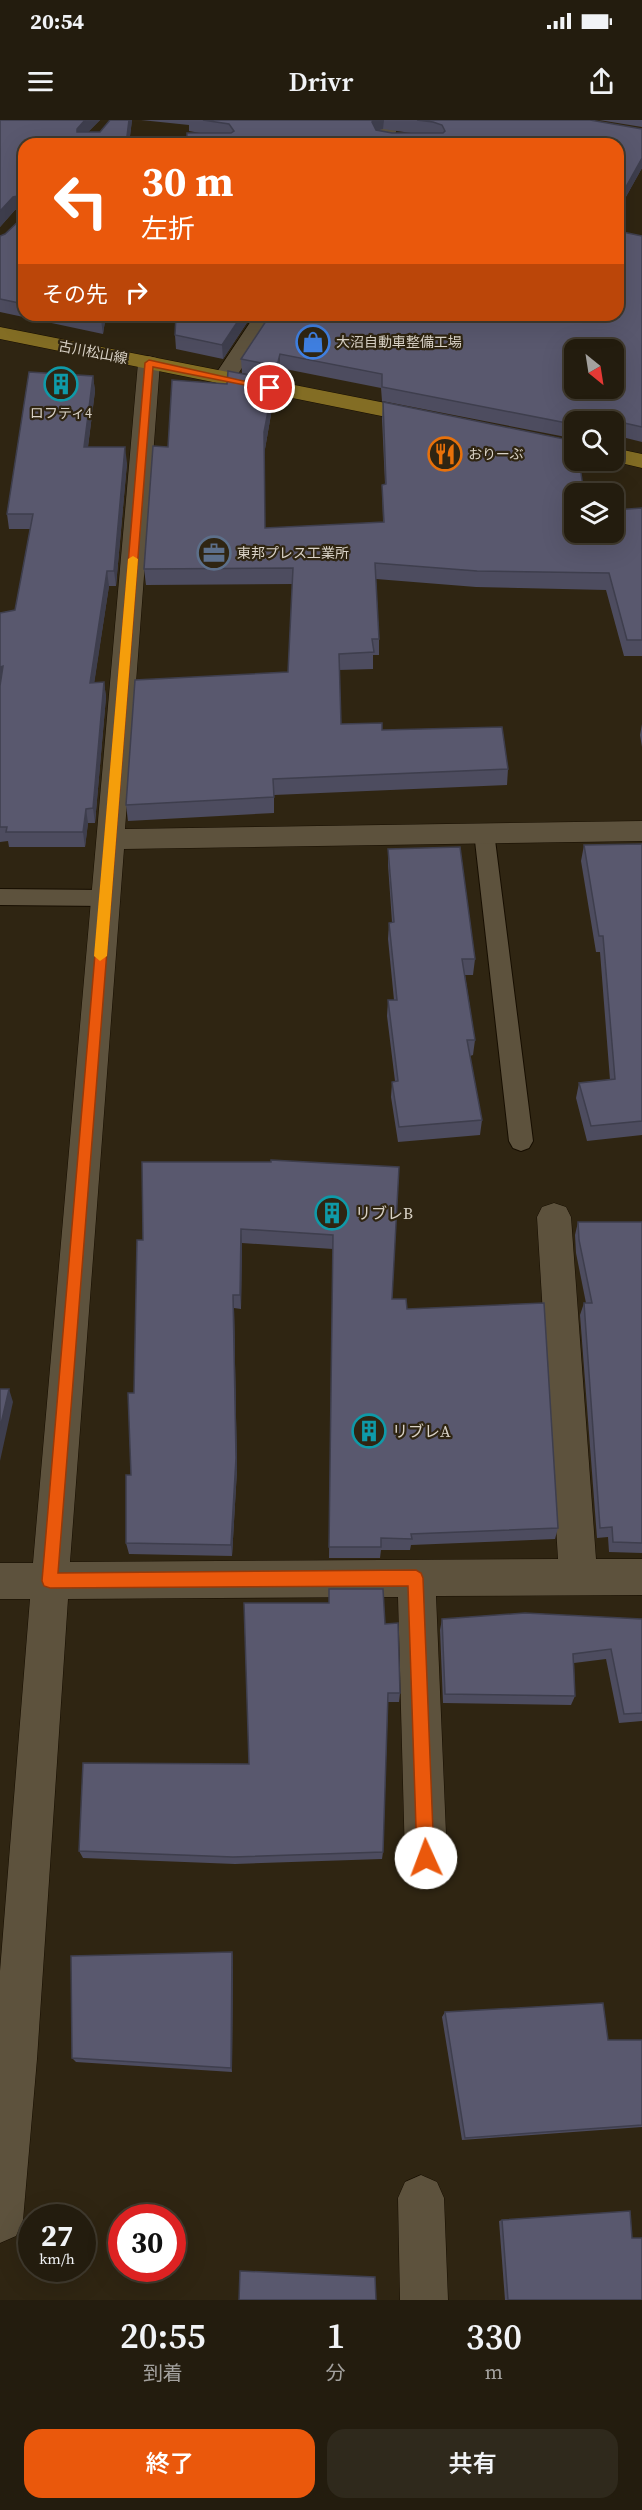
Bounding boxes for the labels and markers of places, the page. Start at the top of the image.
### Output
shop icon: 大沼自動車整備工場 [295,324,331,360]
place label: 大沼自動車整備工場 [336,332,462,352]
pin [244,362,295,413]
building icon: ロフティ4 [43,366,79,402]
place label: ロフティ4 [30,403,92,423]
restaurant icon: おりーぶ [427,436,463,472]
place label: おりーぶ [468,444,523,464]
office icon: 東邦プレス工業所 [196,535,232,571]
place label: 東邦プレス工業所 [237,543,349,563]
building icon: リブレB [314,1195,350,1231]
place label: リブレB [355,1202,413,1224]
building icon: リブレA [351,1413,387,1449]
place label: リブレA [392,1420,451,1442]

